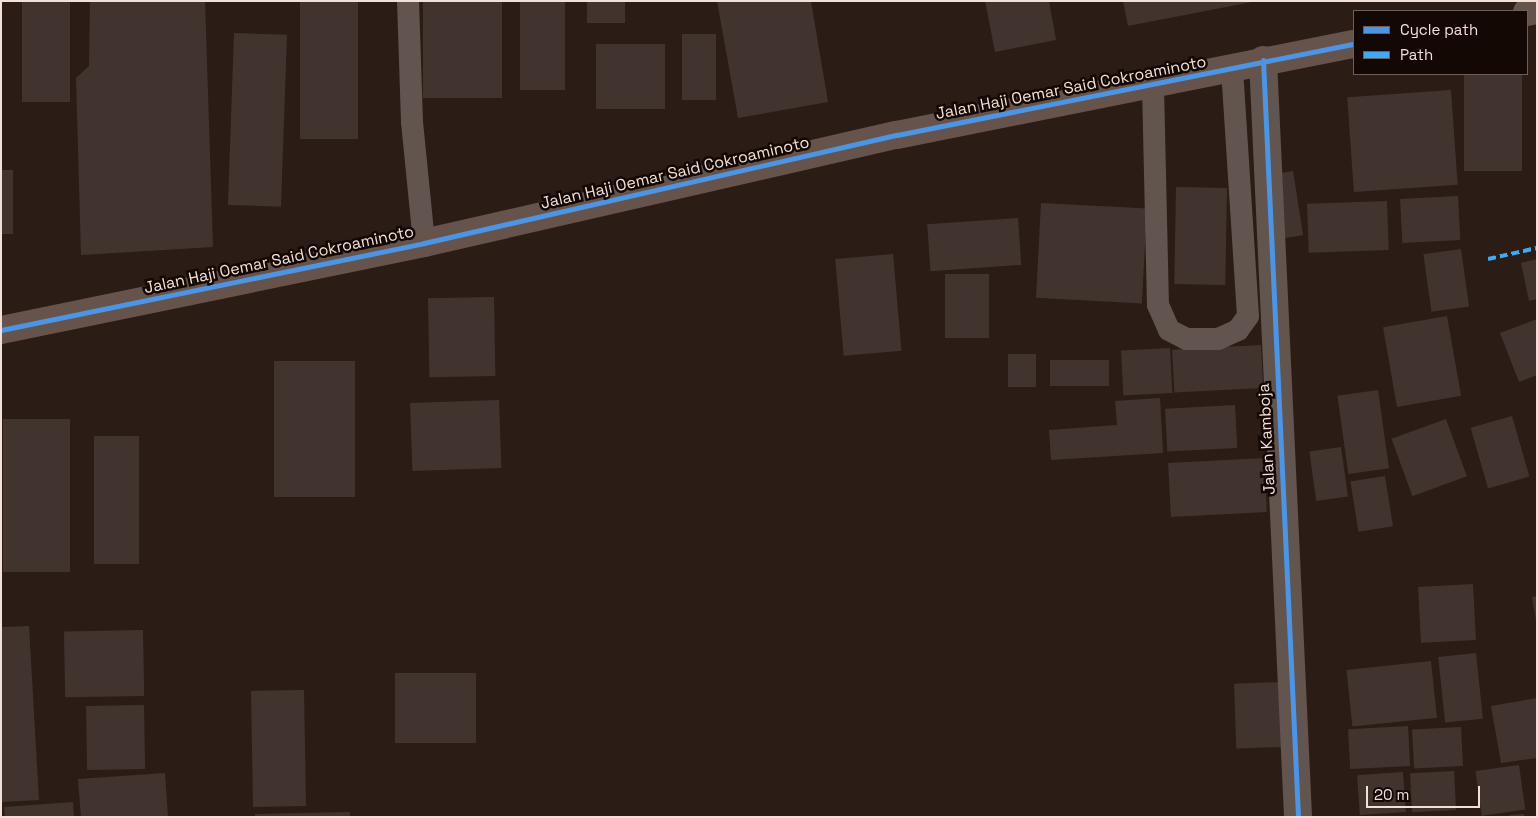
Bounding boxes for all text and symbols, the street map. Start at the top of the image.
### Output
legend [1353,10,1528,75]
text: Cycle path [1400,20,1478,39]
text: Path [1400,45,1433,64]
street label: Jalan Haji Oemar Said Cokroaminoto [934,52,1208,124]
street label: Jalan Haji Oemar Said Cokroaminoto [539,133,811,213]
street label: Jalan Haji Oemar Said Cokroaminoto [142,222,416,298]
street label: Jalan Kamboja [1254,383,1280,495]
scale bar [1368,776,1482,808]
text: 20 m [1374,785,1409,804]

